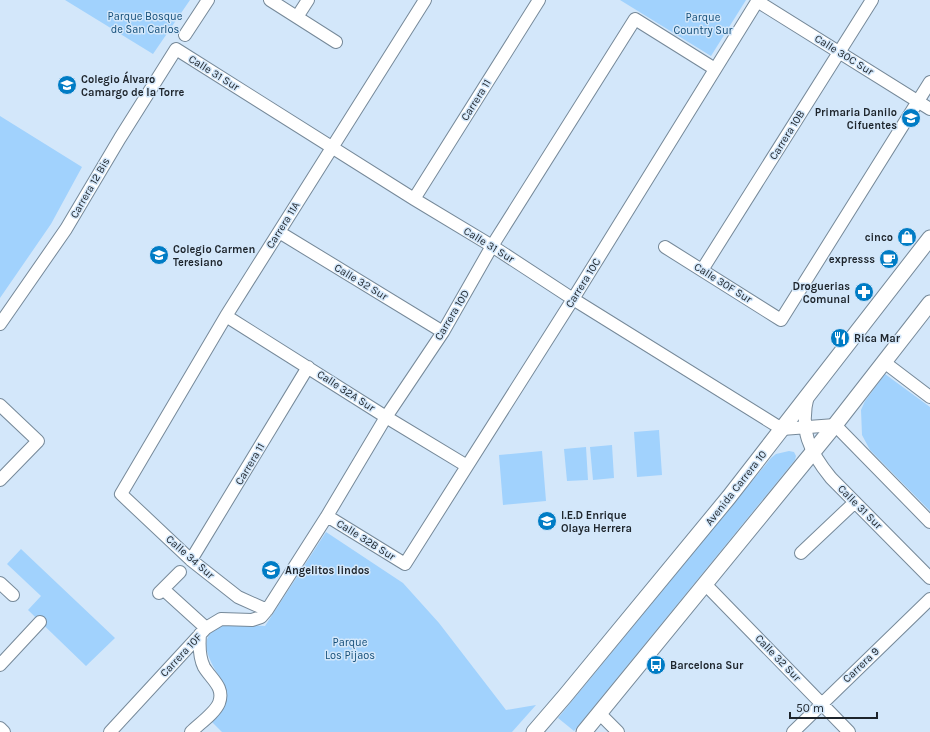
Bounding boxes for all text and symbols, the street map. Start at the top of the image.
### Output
park label: Parque Bosque de San Carlos [108,10,183,36]
park label: Parque Country Sur [673,11,733,37]
street label: Calle 30C Sur [812,32,876,78]
street label: Calle 31 Sur [186,52,242,94]
place label: Colegio Álvaro Camargo de la Torre [81,71,185,99]
school or university icon: Colegio Álvaro Camargo de la Torre [56,74,78,96]
street label: Carrera 11 [458,77,494,123]
place label: Primaria Danilo Cifuentes [815,106,897,132]
school or university icon: Primaria Danilo Cifuentes [900,107,922,129]
street label: Carrera 10B [767,108,807,162]
street label: Carrera 12 Bis [67,155,113,221]
street label: Carrera 11A [264,199,303,251]
street label: Calle 31 Sur [461,224,517,266]
shop icon: cinco [896,226,918,248]
place label: cinco [865,231,893,244]
place label: Colegio Carmen Teresiano [173,243,255,269]
school or university icon: Colegio Carmen Teresiano [148,244,170,266]
cafe icon: expresss [878,248,900,270]
place label: expresss [829,253,875,266]
street label: Carrera 10C [563,256,603,310]
street label: Calle 30F Sur [692,260,754,306]
street label: Calle 32 Sur [332,261,390,303]
place label: Droguerias Comunal [793,280,850,306]
pharmacy icon: Droguerias Comunal [853,281,875,303]
street label: Carrera 10D [432,287,472,343]
restaurant icon: Rica Mar [829,327,851,349]
place label: Rica Mar [854,332,901,345]
street label: Calle 32A Sur [315,367,377,415]
street label: Carrera 11 [232,441,268,487]
street label: Avenida Carrera 10 [703,448,769,528]
street label: Calle 31 Sur [835,482,885,532]
place label: I.E.D Enrique Olaya Herrera [561,509,632,535]
school or university icon: I.E.D Enrique Olaya Herrera [536,510,558,532]
street label: Calle 32B Sur [334,517,398,563]
street label: Calle 34 Sur [163,532,217,582]
school or university icon: Angelitos lindos [260,559,282,581]
place label: Angelitos lindos [285,564,370,577]
street label: Carrera 10F [157,630,205,680]
street label: Calle 32 Sur [752,632,804,684]
park label: Parque Los Pijaos [325,636,375,662]
street label: Carrera 9 [840,645,882,685]
bus stop icon: Barcelona Sur [645,654,667,676]
place label: Barcelona Sur [670,659,744,672]
scale bar [790,694,877,720]
text: 50 m [796,701,824,715]

